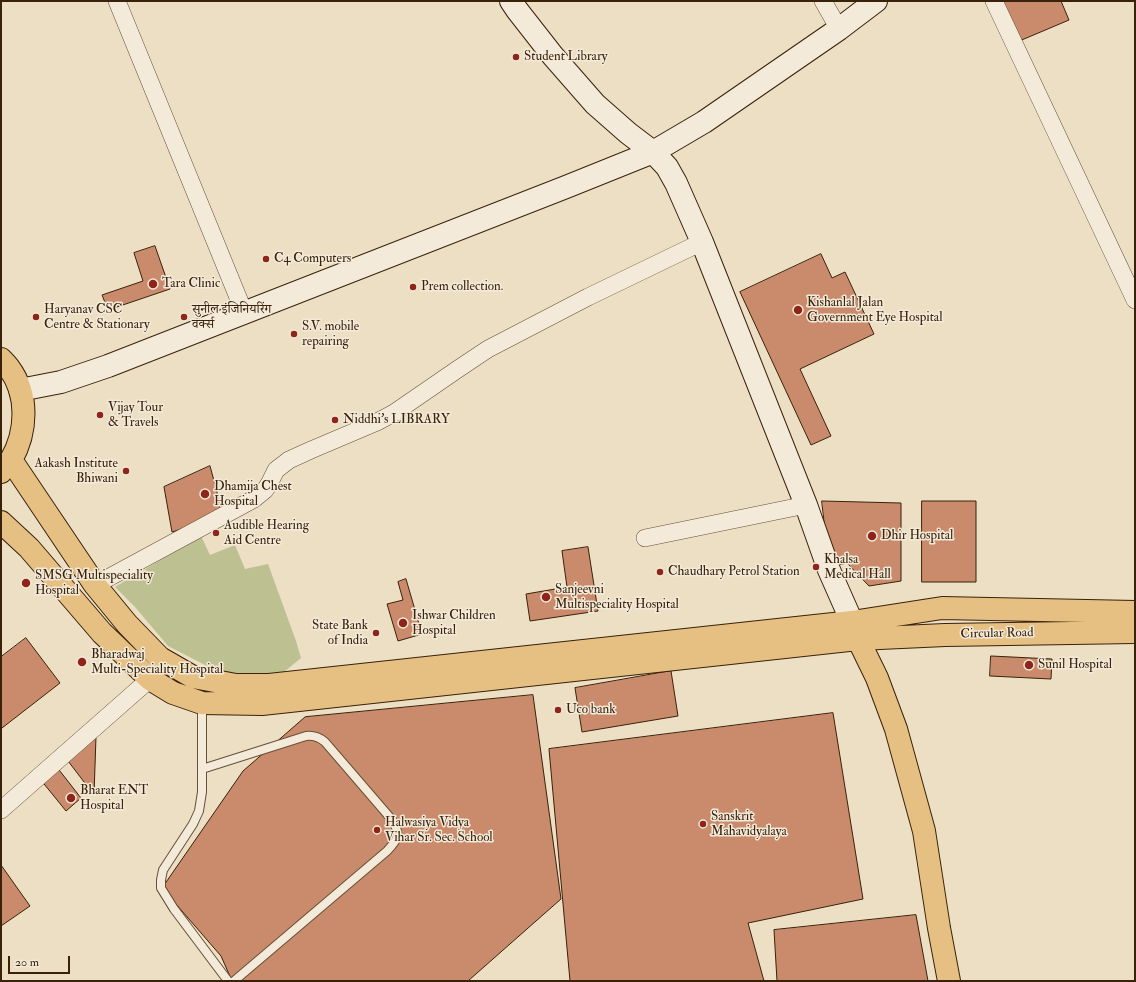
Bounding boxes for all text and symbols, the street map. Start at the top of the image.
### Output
place label: Student Library [524,49,607,65]
marker: Student Library [511,52,521,62]
place label: C4 Computers [274,251,351,267]
marker: C4 Computers [261,254,271,264]
place label: Tara Clinic [162,276,220,292]
marker: Tara Clinic [147,278,159,290]
place label: Prem collection. [421,279,503,295]
marker: Prem collection. [408,282,418,292]
place label: Kishanlal Jalan Government Eye Hospital [807,295,943,326]
place label: Haryanav CSC Centre & Stationary [44,302,150,333]
place label: सुनील इंजिनियरिंग वर्क्स [192,302,271,333]
marker: Kishanlal Jalan Government Eye Hospital [792,304,804,316]
marker: Haryanav CSC Centre & Stationary [31,312,41,322]
marker: सुनील इंजिनियरिंग वर्क्स [179,312,189,322]
place label: S.V. mobile repairing [302,319,359,350]
marker: S.V. mobile repairing [289,329,299,339]
place label: Vijay Tour & Travels [108,400,163,431]
marker: Vijay Tour & Travels [95,410,105,420]
place label: Niddhi's LIBRARY [343,412,450,428]
marker: Niddhi's LIBRARY [330,415,340,425]
place label: Aakash Institute Bhiwani [34,456,118,487]
marker: Aakash Institute Bhiwani [121,466,131,476]
place label: Dhamija Chest Hospital [214,479,292,510]
marker: Dhamija Chest Hospital [199,488,211,500]
place label: Audible Hearing Aid Centre [224,518,309,549]
marker: Audible Hearing Aid Centre [211,528,221,538]
place label: Dhir Hospital [881,528,953,544]
marker: Dhir Hospital [866,530,878,542]
place label: Khalsa Medical Hall [824,552,891,583]
marker: Khalsa Medical Hall [811,562,821,572]
place label: Chaudhary Petrol Station [668,564,800,580]
marker: Chaudhary Petrol Station [655,567,665,577]
place label: SMSG Multispeciality Hospital [35,568,153,599]
marker: SMSG Multispeciality Hospital [20,577,32,589]
place label: Sanjeevni Multispeciality Hospital [555,582,679,613]
marker: Sanjeevni Multispeciality Hospital [540,591,552,603]
place label: Ishwar Children Hospital [412,608,496,639]
marker: Ishwar Children Hospital [397,617,409,629]
place label: State Bank of India [312,618,368,649]
street label: Circular Road [960,626,1034,642]
marker: State Bank of India [371,628,381,638]
place label: Bharadwaj Multi-Speciality Hospital [91,647,223,678]
marker: Bharadwaj Multi-Speciality Hospital [76,656,88,668]
place label: Sunil Hospital [1038,657,1112,673]
marker: Sunil Hospital [1023,659,1035,671]
place label: Uco bank [566,702,615,718]
marker: Uco bank [553,705,563,715]
place label: Bharat ENT Hospital [80,783,148,814]
marker: Bharat ENT Hospital [65,792,77,804]
place label: Sanskrit Mahavidyalaya [711,809,787,840]
place label: Halwasiya Vidya Vihar Sr. Sec. School [385,815,493,846]
marker: Sanskrit Mahavidyalaya [698,819,708,829]
marker: Halwasiya Vidya Vihar Sr. Sec. School [372,825,382,835]
scale bar [10,948,72,974]
text: 20 m [15,955,39,970]

